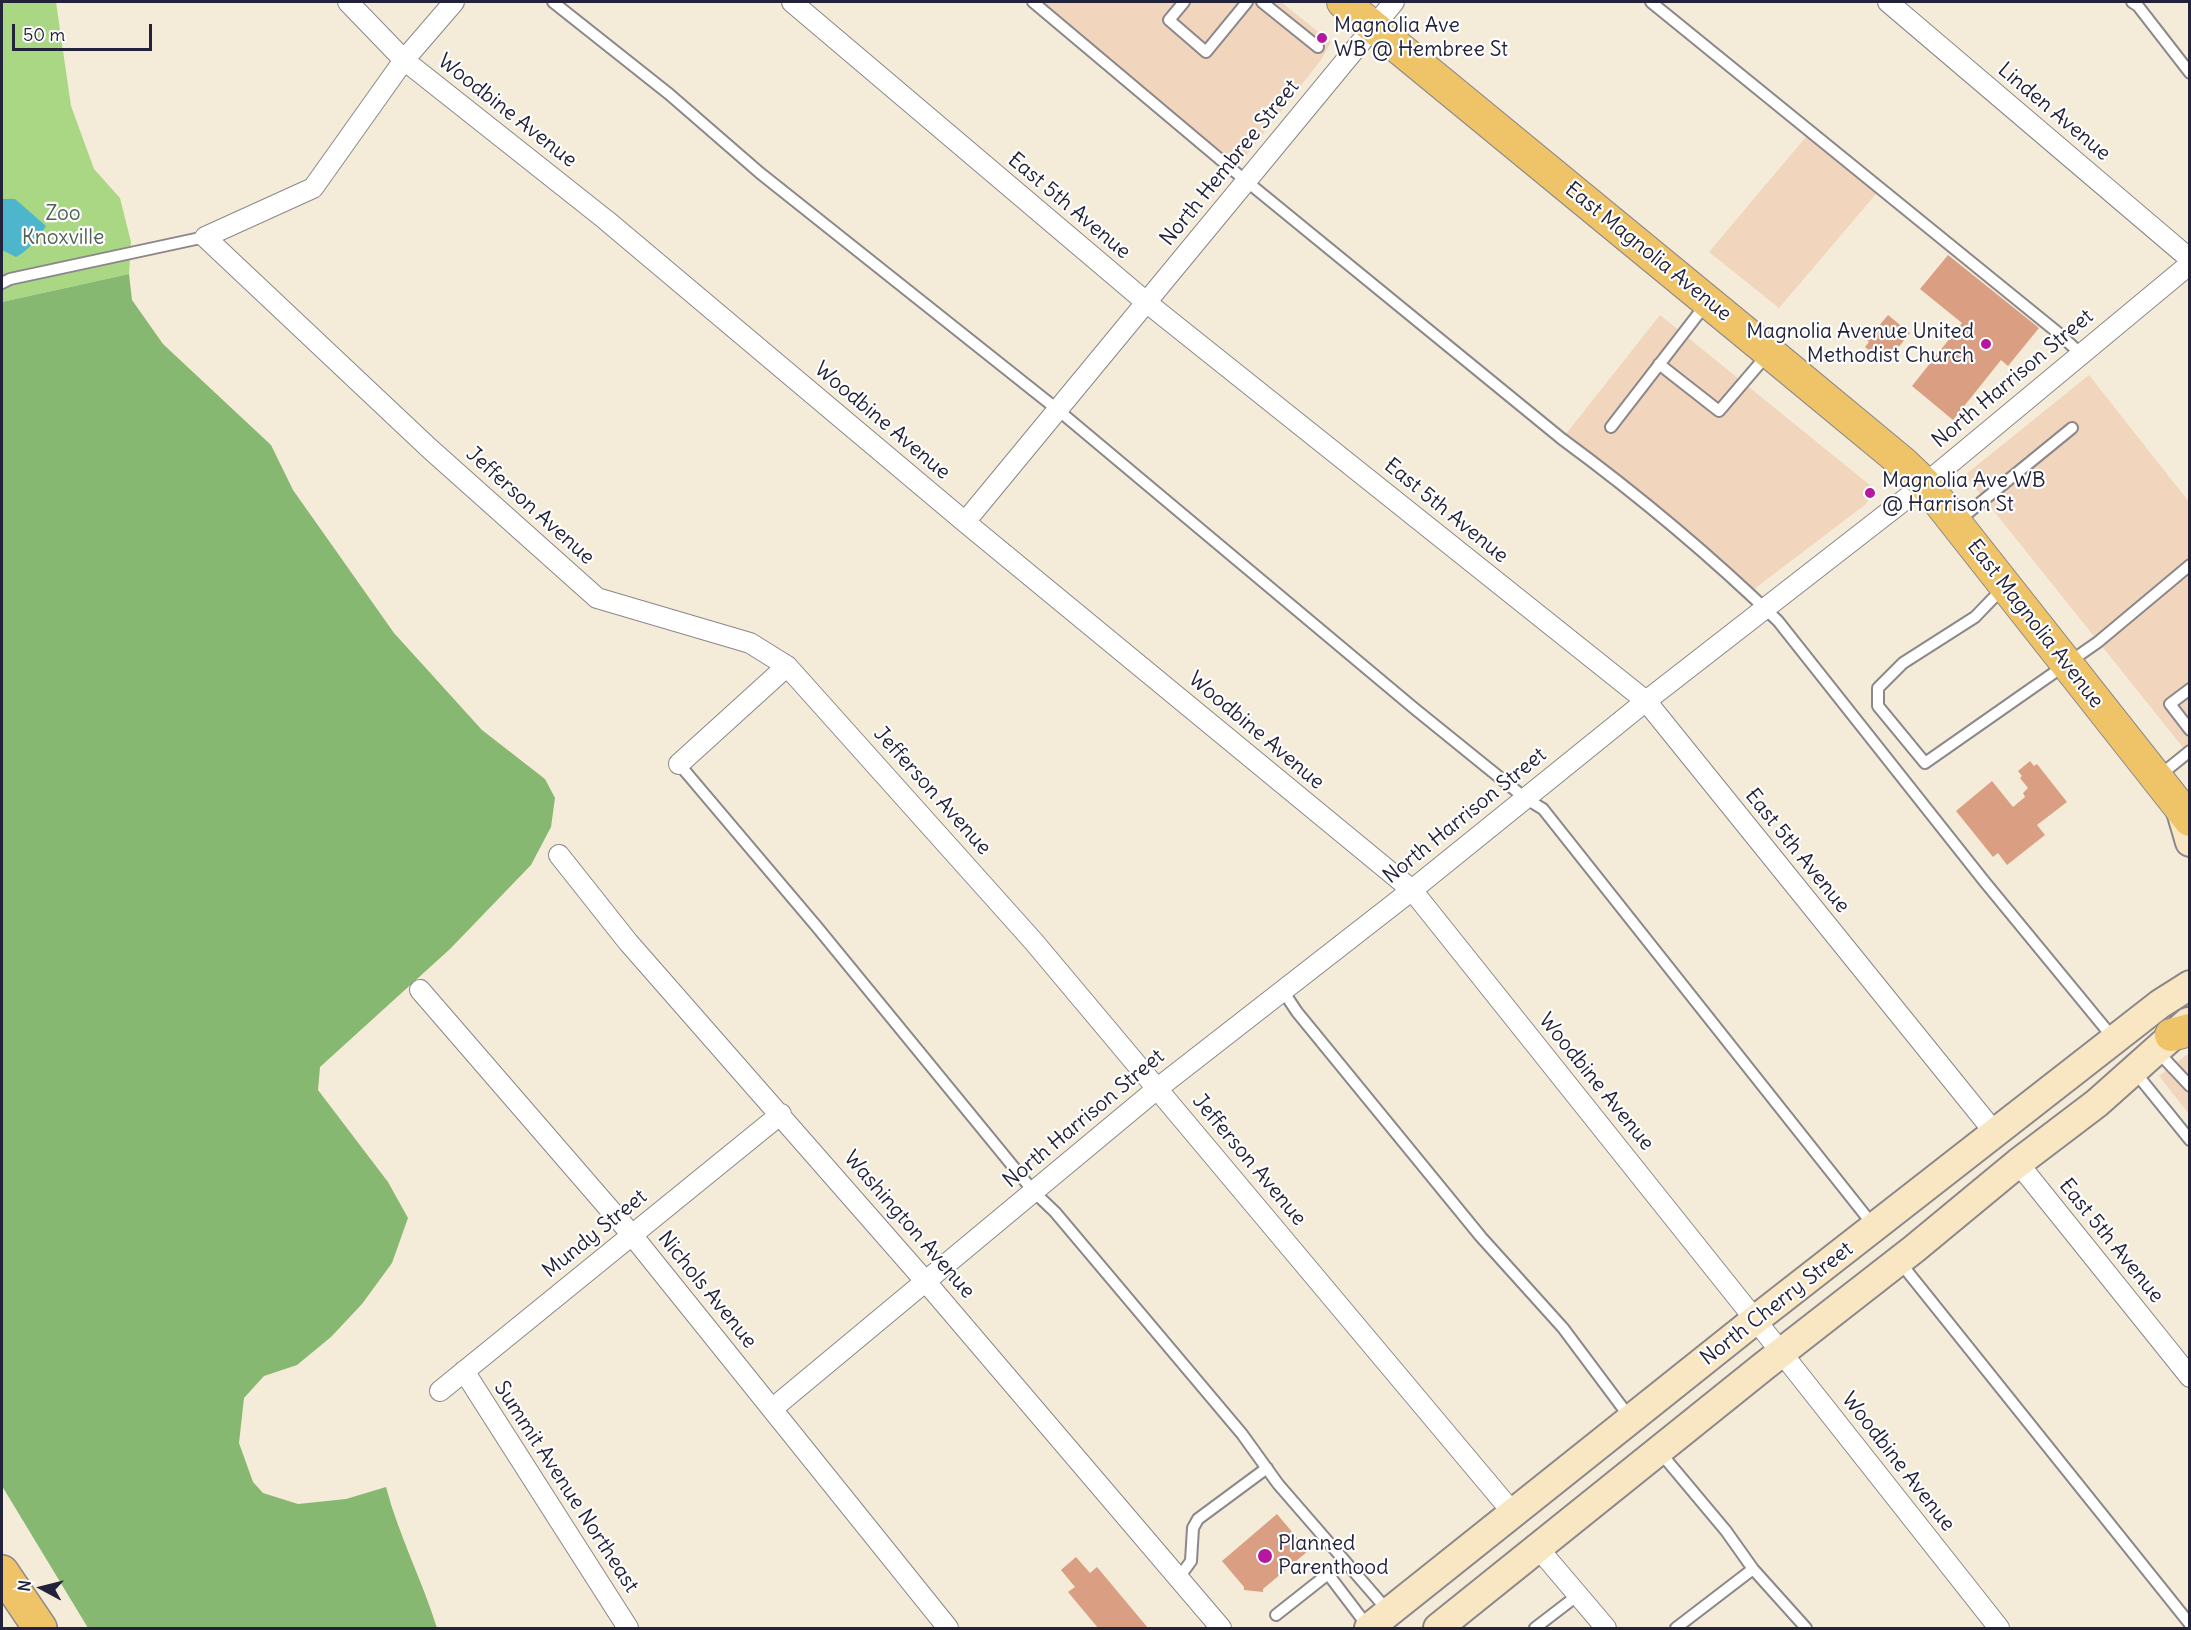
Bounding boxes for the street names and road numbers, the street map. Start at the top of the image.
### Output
street label: Woodbine Avenue [432,49,582,173]
street label: Linden Avenue [1993,58,2115,166]
street label: North Hembree Street [1155,75,1305,251]
street label: East 5th Avenue [1003,147,1135,265]
street label: East Magnolia Avenue [1560,177,1736,327]
street label: North Harrison Street [1927,304,2099,454]
street label: Woodbine Avenue [809,357,955,485]
street label: Jefferson Avenue [461,442,599,570]
street label: East 5th Avenue [1379,453,1513,569]
street label: East Magnolia Avenue [1961,535,2109,713]
street label: Woodbine Avenue [1183,667,1329,795]
street label: Jefferson Avenue [868,722,996,860]
street label: North Harrison Street [1378,743,1552,889]
street label: East 5th Avenue [1739,784,1855,918]
street label: Woodbine Avenue [1533,1008,1659,1156]
street label: North Harrison Street [998,1044,1170,1194]
street label: Jefferson Avenue [1187,1089,1311,1231]
street label: Washington Avenue [838,1146,980,1304]
street label: East 5th Avenue [2053,1174,2169,1308]
street label: Mundy Street [538,1184,652,1284]
street label: Nichols Avenue [652,1226,762,1354]
street label: North Cherry Street [1696,1237,1858,1371]
street label: Summit Avenue Northeast [488,1377,644,1597]
street label: Woodbine Avenue [1836,1387,1960,1537]

